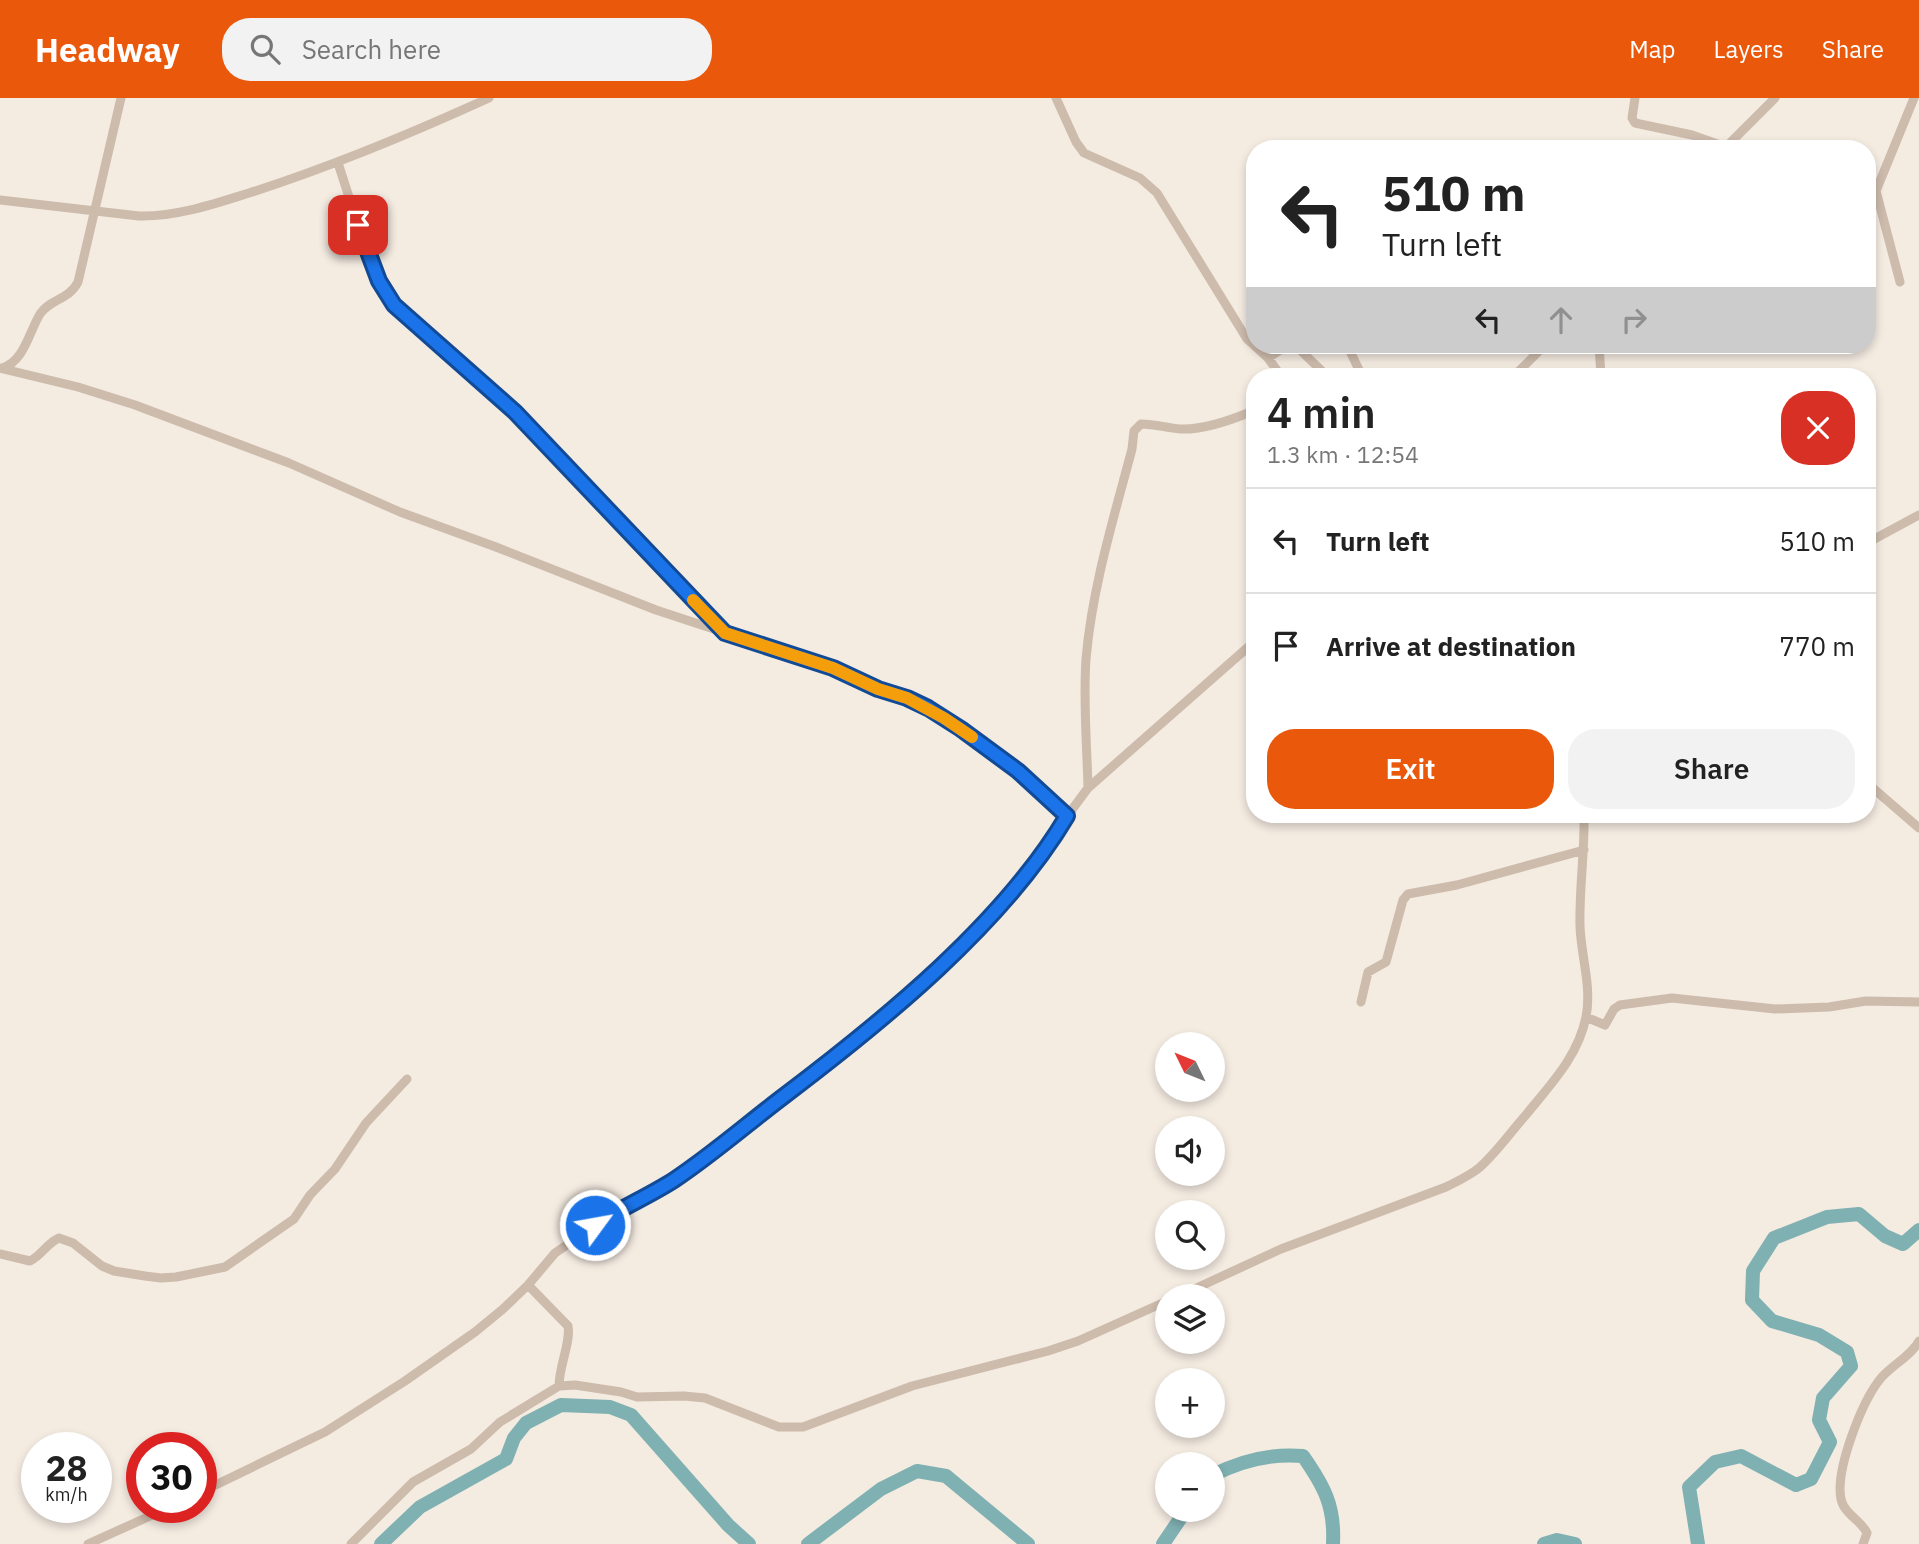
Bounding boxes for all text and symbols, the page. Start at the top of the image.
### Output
search box [222,18,712,81]
text: Headway [35,28,180,71]
icon: search [246,30,284,68]
text: Search here [302,32,441,66]
text: Map [1629,33,1676,65]
text: Layers [1714,33,1784,65]
text: Share [1822,33,1884,65]
text: 510 m [1382,161,1526,224]
icon: left [1267,168,1358,259]
pin [328,195,388,255]
icon: arrive [339,206,377,244]
text: Turn left [1382,223,1502,265]
icon: left [1469,301,1507,339]
icon: ahead [1542,301,1580,339]
icon: right [1615,301,1653,339]
text: 4 min [1267,385,1376,440]
button: close [1781,391,1855,465]
text: 1.3 km · 12:54 [1267,439,1419,469]
icon: left [1267,522,1305,560]
text: Turn left [1326,524,1429,558]
text: 510 m [1779,524,1855,558]
icon: arrive [1267,627,1305,665]
text: Arrive at destination [1326,629,1576,663]
text: 770 m [1779,629,1855,663]
button: Exit [1267,729,1554,809]
button: Share [1568,729,1855,809]
north arrow [1155,1032,1225,1102]
map controls [1155,1032,1225,1522]
button: sound [1155,1116,1225,1186]
position arrow [558,1188,632,1262]
button: search [1155,1200,1225,1270]
button: layers [1155,1284,1225,1354]
button: + [1155,1368,1225,1438]
speed limit sign: 30 [126,1432,217,1523]
text: 28 [45,1445,88,1491]
button: − [1155,1452,1225,1522]
text: km/h [45,1483,88,1506]

